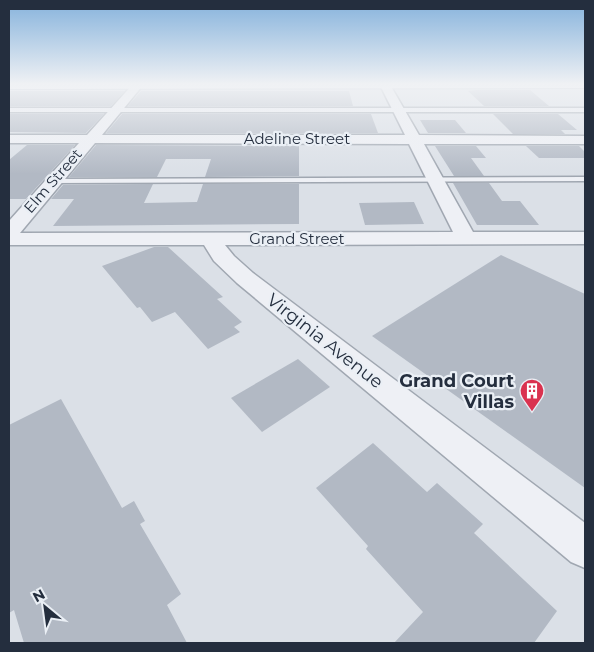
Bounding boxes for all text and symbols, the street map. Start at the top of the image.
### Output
street label: Adeline Street [244,129,350,148]
street label: Elm Street [19,145,86,217]
street label: Grand Street [249,229,345,248]
street label: Virginia Avenue [262,289,388,393]
place label: Grand Court Villas [399,370,514,413]
building icon: Grand Court Villas [519,378,545,412]
north arrow [20,582,70,632]
text: N [29,585,48,606]

